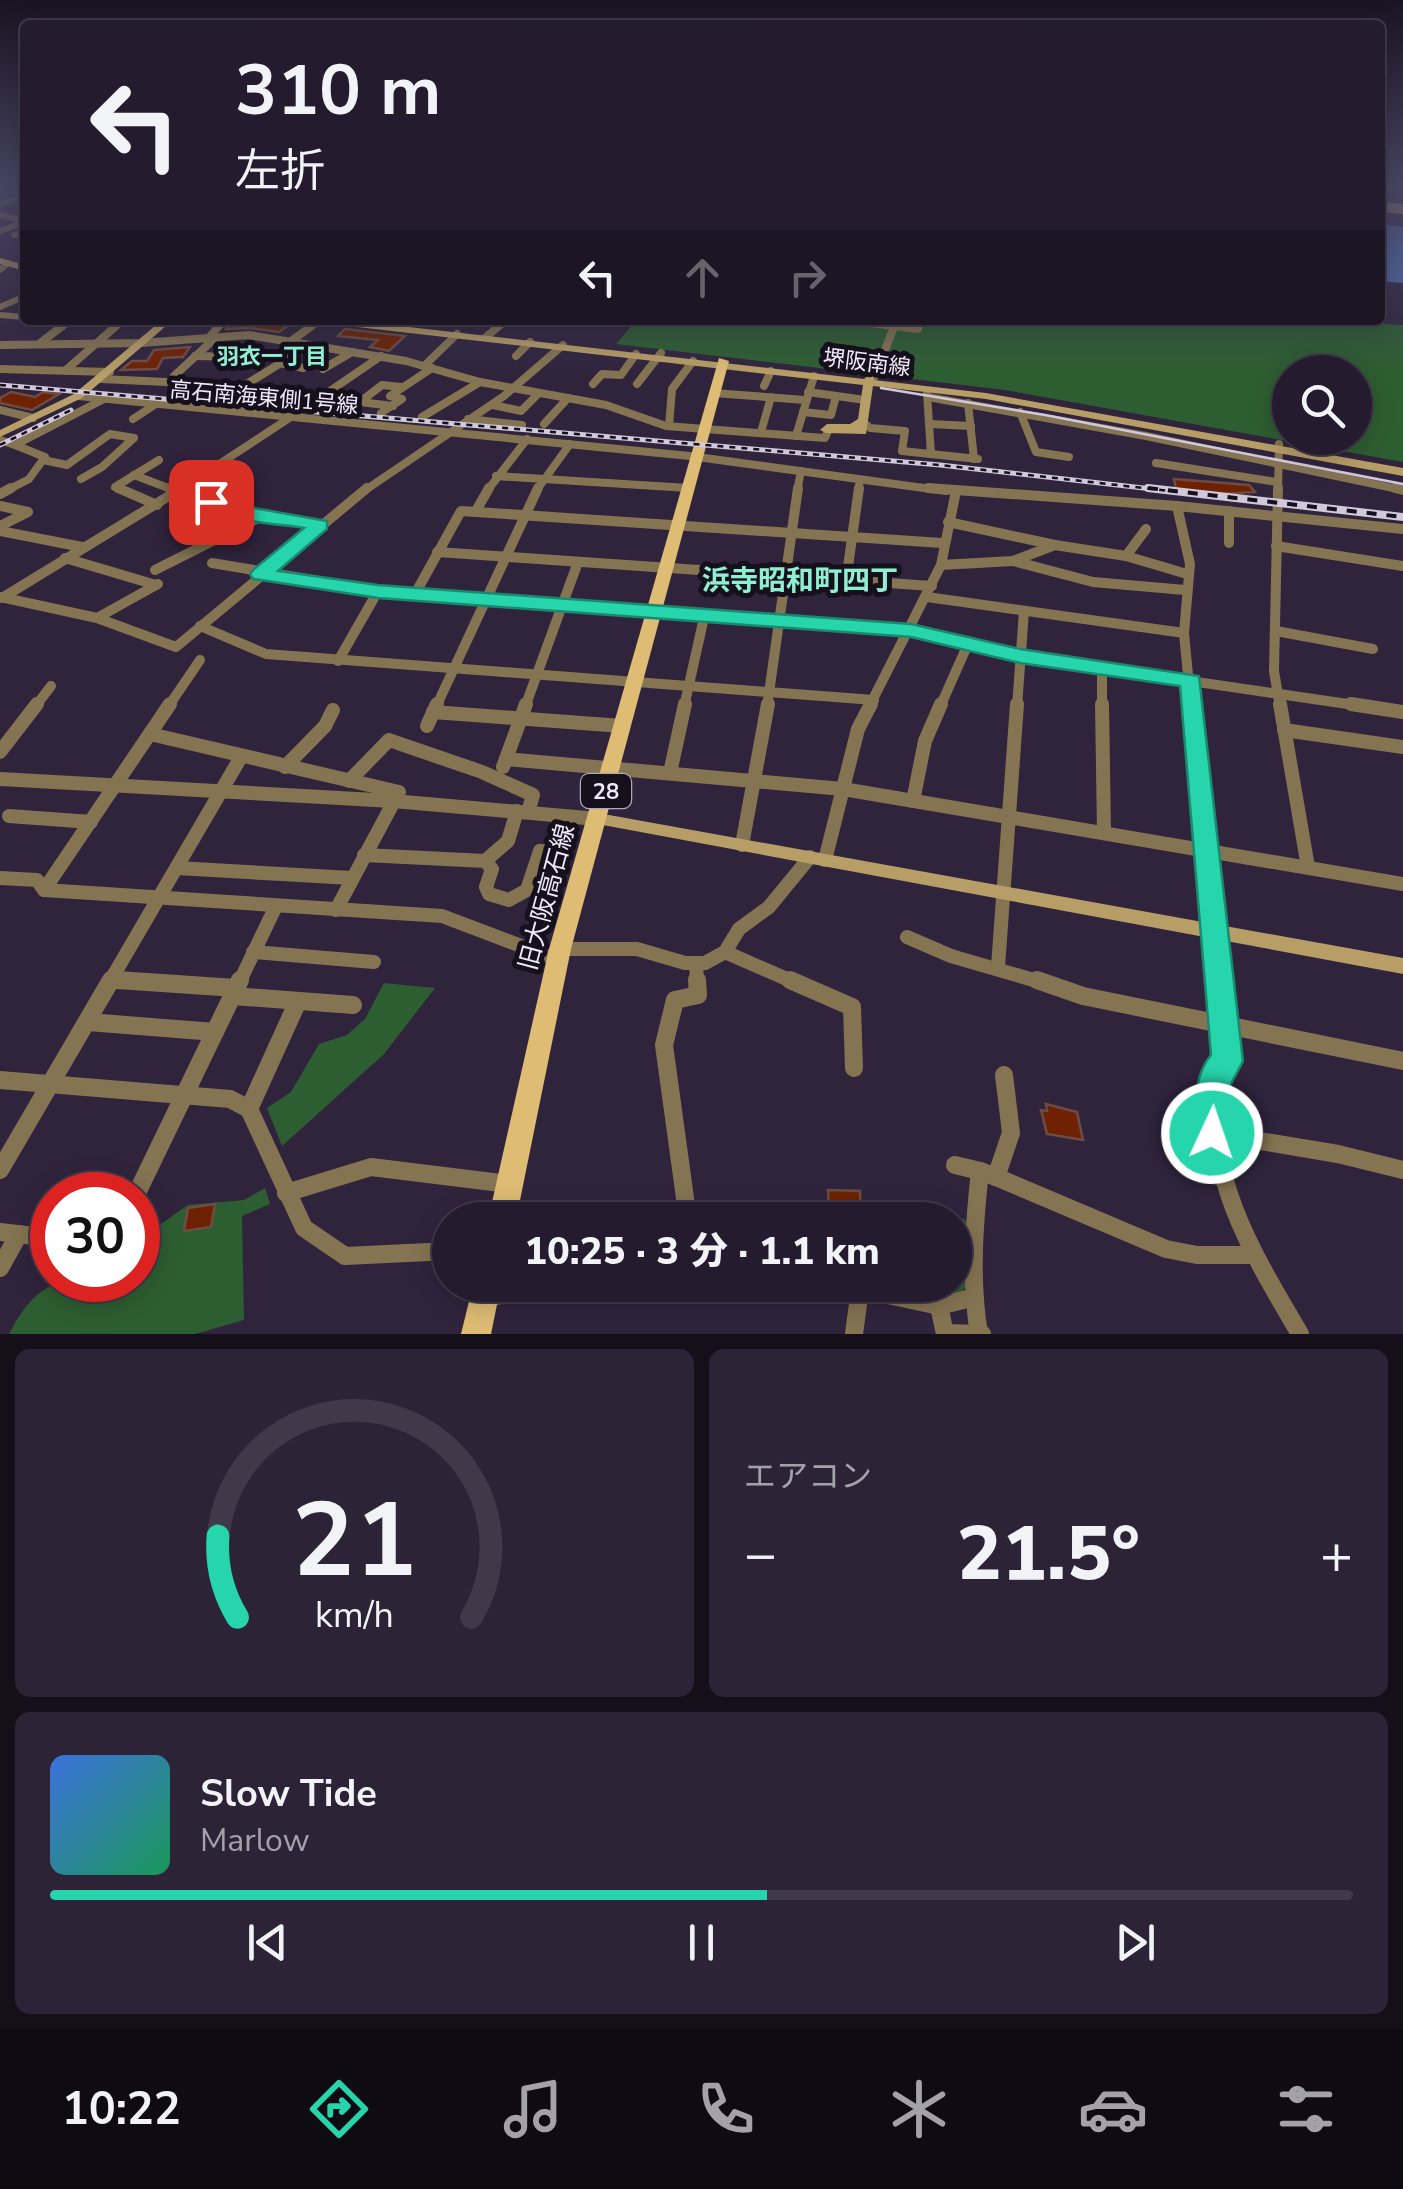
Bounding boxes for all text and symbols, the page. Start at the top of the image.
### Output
text: 310 m [235,43,441,139]
icon: left [70,60,200,190]
text: 左折 [235,141,325,202]
icon: left [570,250,625,305]
icon: ahead [675,250,730,305]
icon: right [780,250,835,305]
district label: 羽衣一丁目 [217,342,327,372]
street label: 堺阪南線 [821,343,912,383]
map controls [1272,355,1372,455]
button: search [1272,355,1372,455]
street label: 高石南海東側1号線 [168,375,359,421]
pin [169,460,254,545]
icon: arrive [184,475,239,530]
district label: 浜寺昭和町四丁 [702,562,898,600]
road number: 28 [581,774,631,808]
street label: 旧大阪高石線 [511,820,583,974]
position arrow [1160,1081,1264,1185]
speed limit sign: 30 [30,1172,160,1302]
text: 10:25 · 3 分 · 1.1 km [524,1226,880,1277]
text: エアコン [744,1455,872,1498]
text: 21 [292,1470,417,1612]
text: 21.5° [957,1503,1140,1605]
text: − [744,1517,777,1592]
text: + [1320,1517,1353,1592]
text: km/h [315,1591,394,1640]
text: Slow Tide [200,1768,377,1819]
text: Marlow [200,1819,310,1862]
icon: previous [240,1915,295,1970]
icon: pause [674,1915,729,1970]
icon: next [1108,1915,1163,1970]
icon: directions [304,2074,374,2144]
icon: music [498,2074,568,2144]
icon: phone [691,2074,761,2144]
icon: climate [884,2074,954,2144]
icon: car [1078,2074,1148,2144]
icon: filters [1271,2074,1341,2144]
text: 10:22 [62,2079,181,2140]

